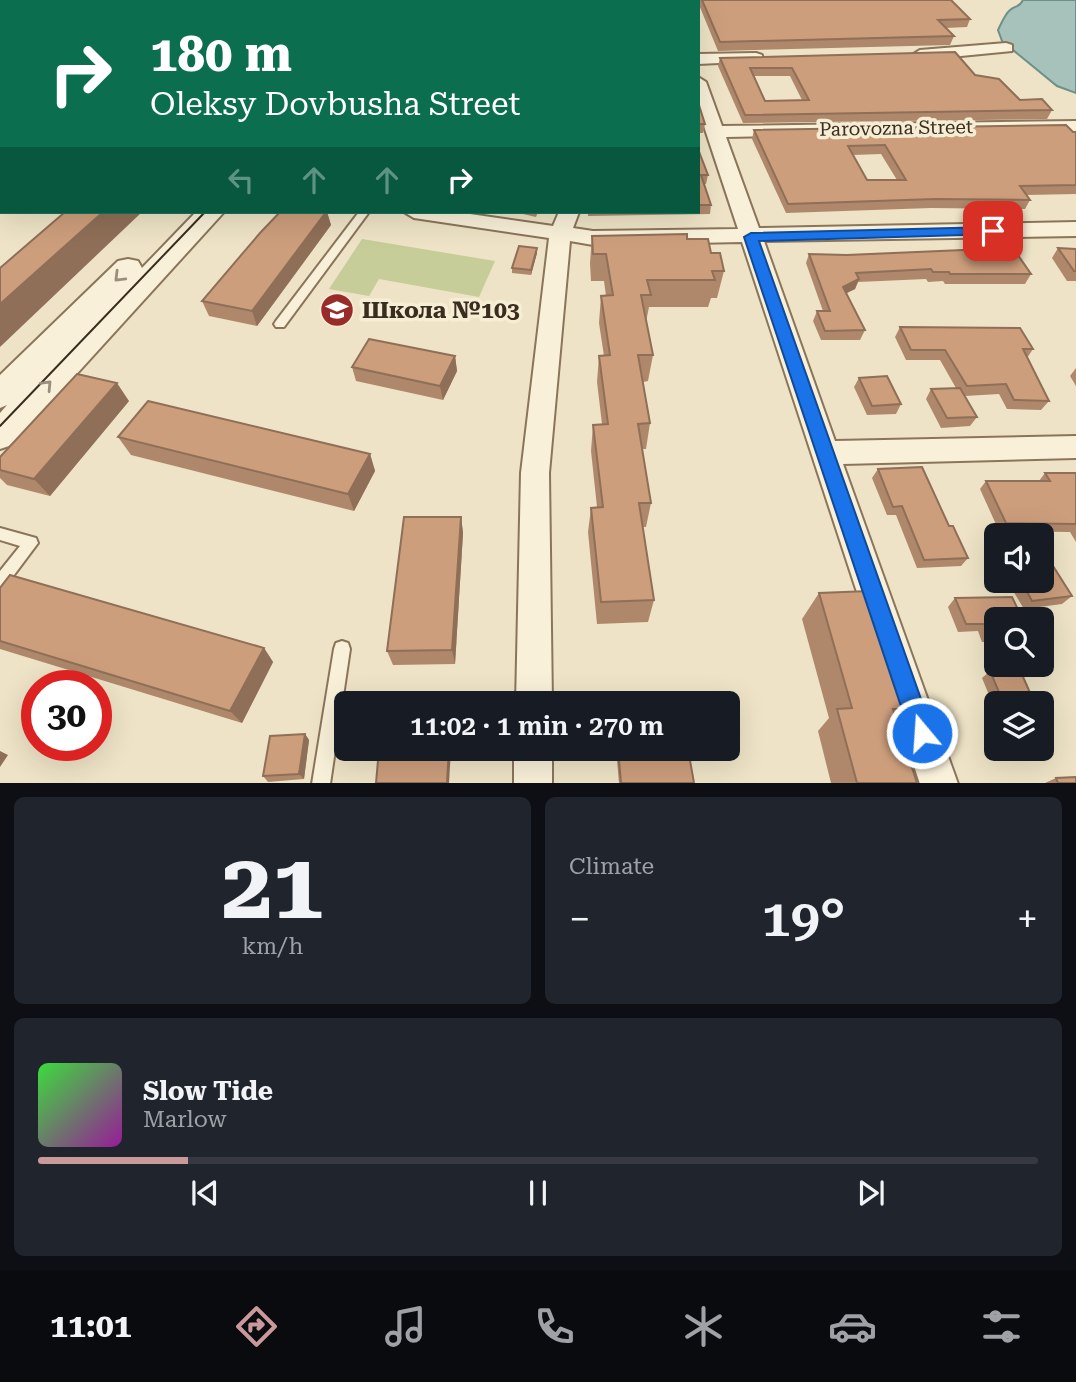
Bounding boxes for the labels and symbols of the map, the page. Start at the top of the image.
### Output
street label: Parovozna Street [819,115,973,141]
pin [963,201,1023,261]
one-way arrow [115,269,127,281]
school or university icon: Школа №103 [318,291,356,329]
place label: Школа №103 [362,297,520,324]
one-way arrow [39,380,51,393]
speed limit sign: 30 [21,670,112,761]
position arrow [885,696,959,770]

